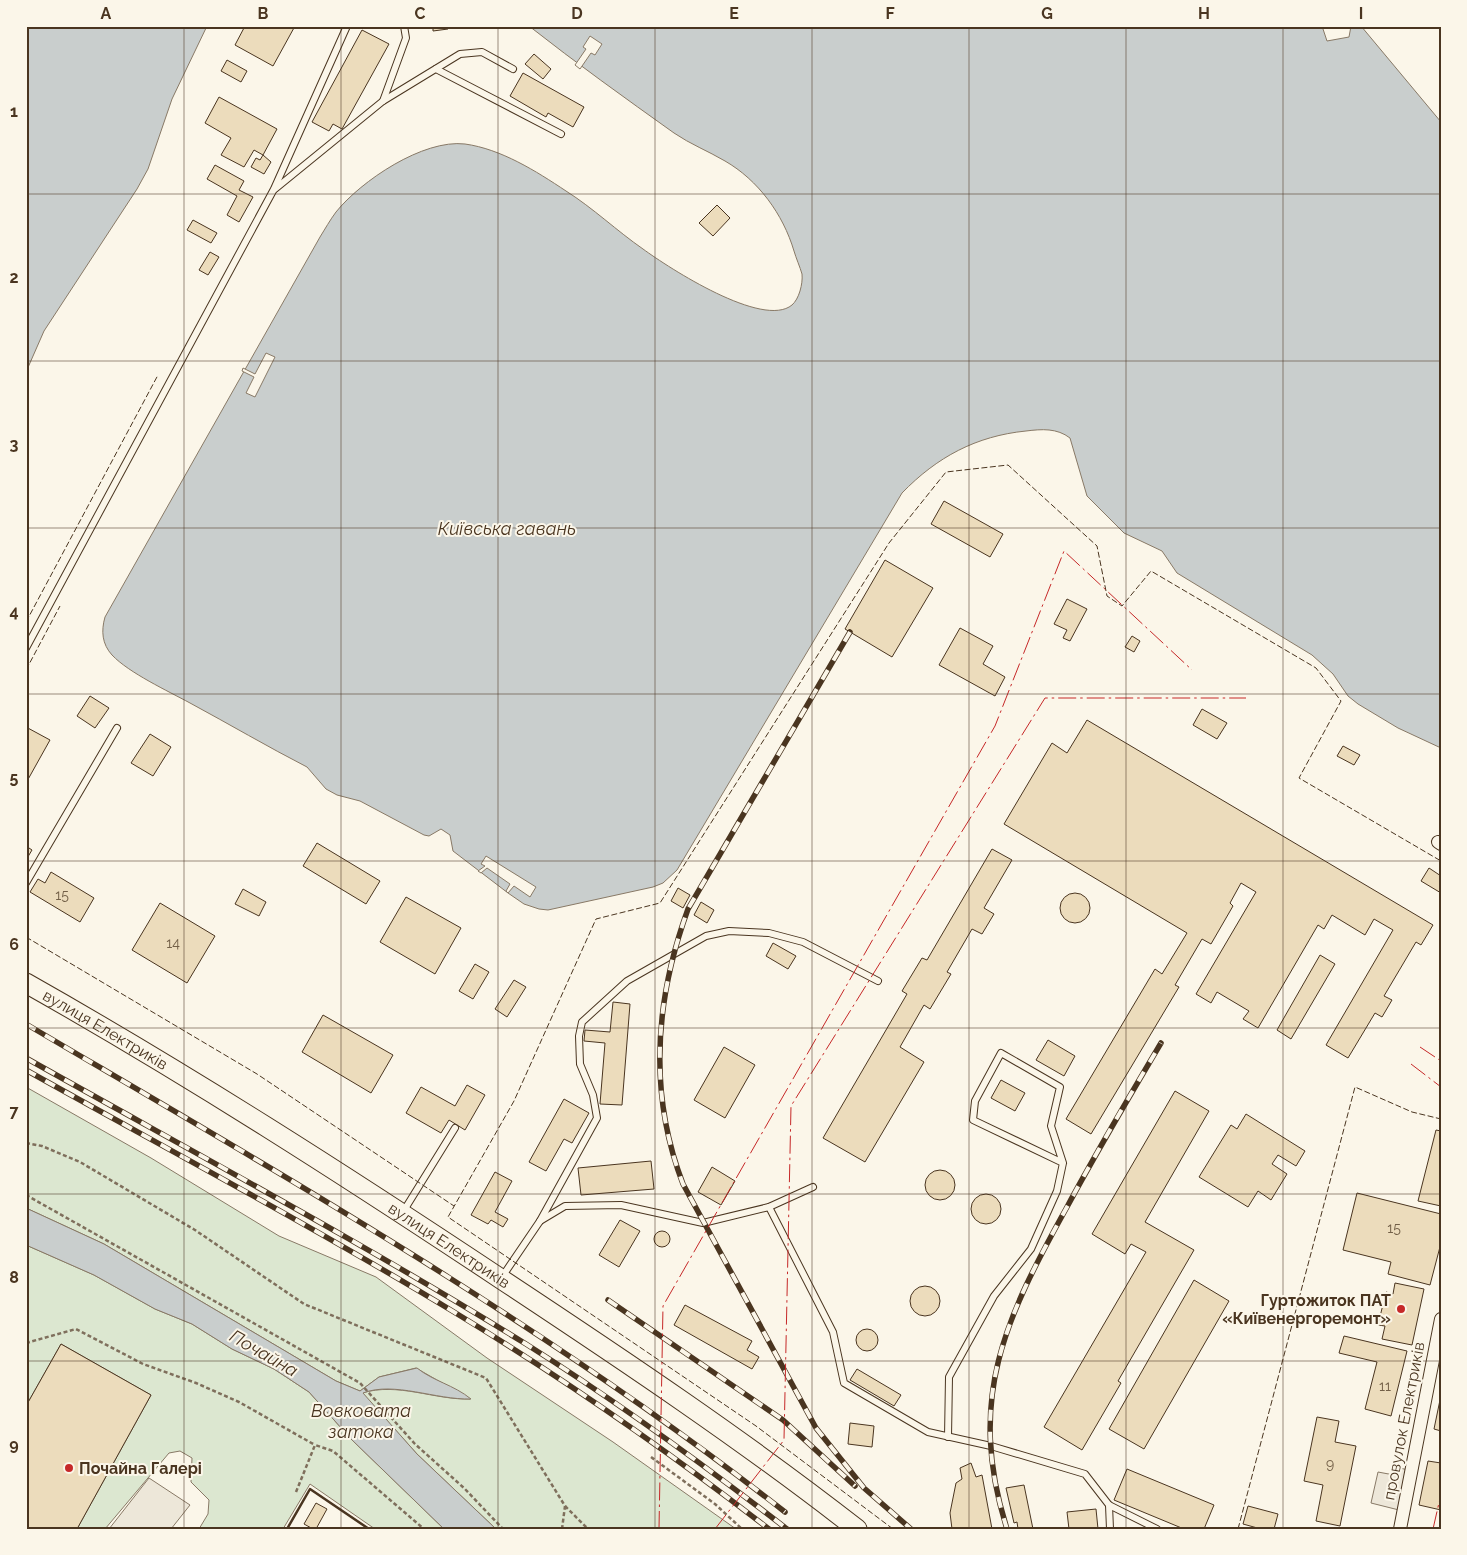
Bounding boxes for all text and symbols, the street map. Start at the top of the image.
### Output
text: A [101,4,112,23]
text: B [258,4,269,23]
text: C [415,4,426,23]
text: D [571,4,583,23]
text: E [729,4,739,23]
text: F [885,4,895,23]
text: G [1041,4,1053,23]
text: H [1198,4,1210,23]
text: I [1359,4,1363,23]
text: 1 [10,102,18,121]
text: 2 [9,268,19,287]
text: 3 [10,435,19,454]
water label: Київська гавань [438,518,576,539]
text: 4 [9,602,19,621]
text: 5 [10,768,19,787]
house number: 15 [55,887,69,903]
text: 6 [9,935,19,954]
house number: 14 [166,935,180,951]
street label: вулиця Електриків [40,985,171,1073]
text: 7 [10,1102,19,1121]
street label: вулиця Електриків [385,1198,514,1292]
house number: 15 [1387,1220,1401,1236]
text: 8 [9,1268,19,1287]
place label: Гуртожиток ПАТ «Київенергоремонт» [1222,1291,1391,1328]
marker: Гуртожиток ПАТ «Київенергоремонт» [1395,1303,1407,1315]
water label: Почайна [226,1325,302,1381]
street label: провулок Електриків [1379,1340,1429,1502]
house number: 11 [1379,1378,1391,1394]
water label: Вовковата затока [311,1400,411,1442]
text: 9 [9,1435,19,1454]
house number: 9 [1326,1456,1334,1472]
place label: Почайна Галері [79,1459,202,1478]
marker: Почайна Галері [63,1462,75,1474]

